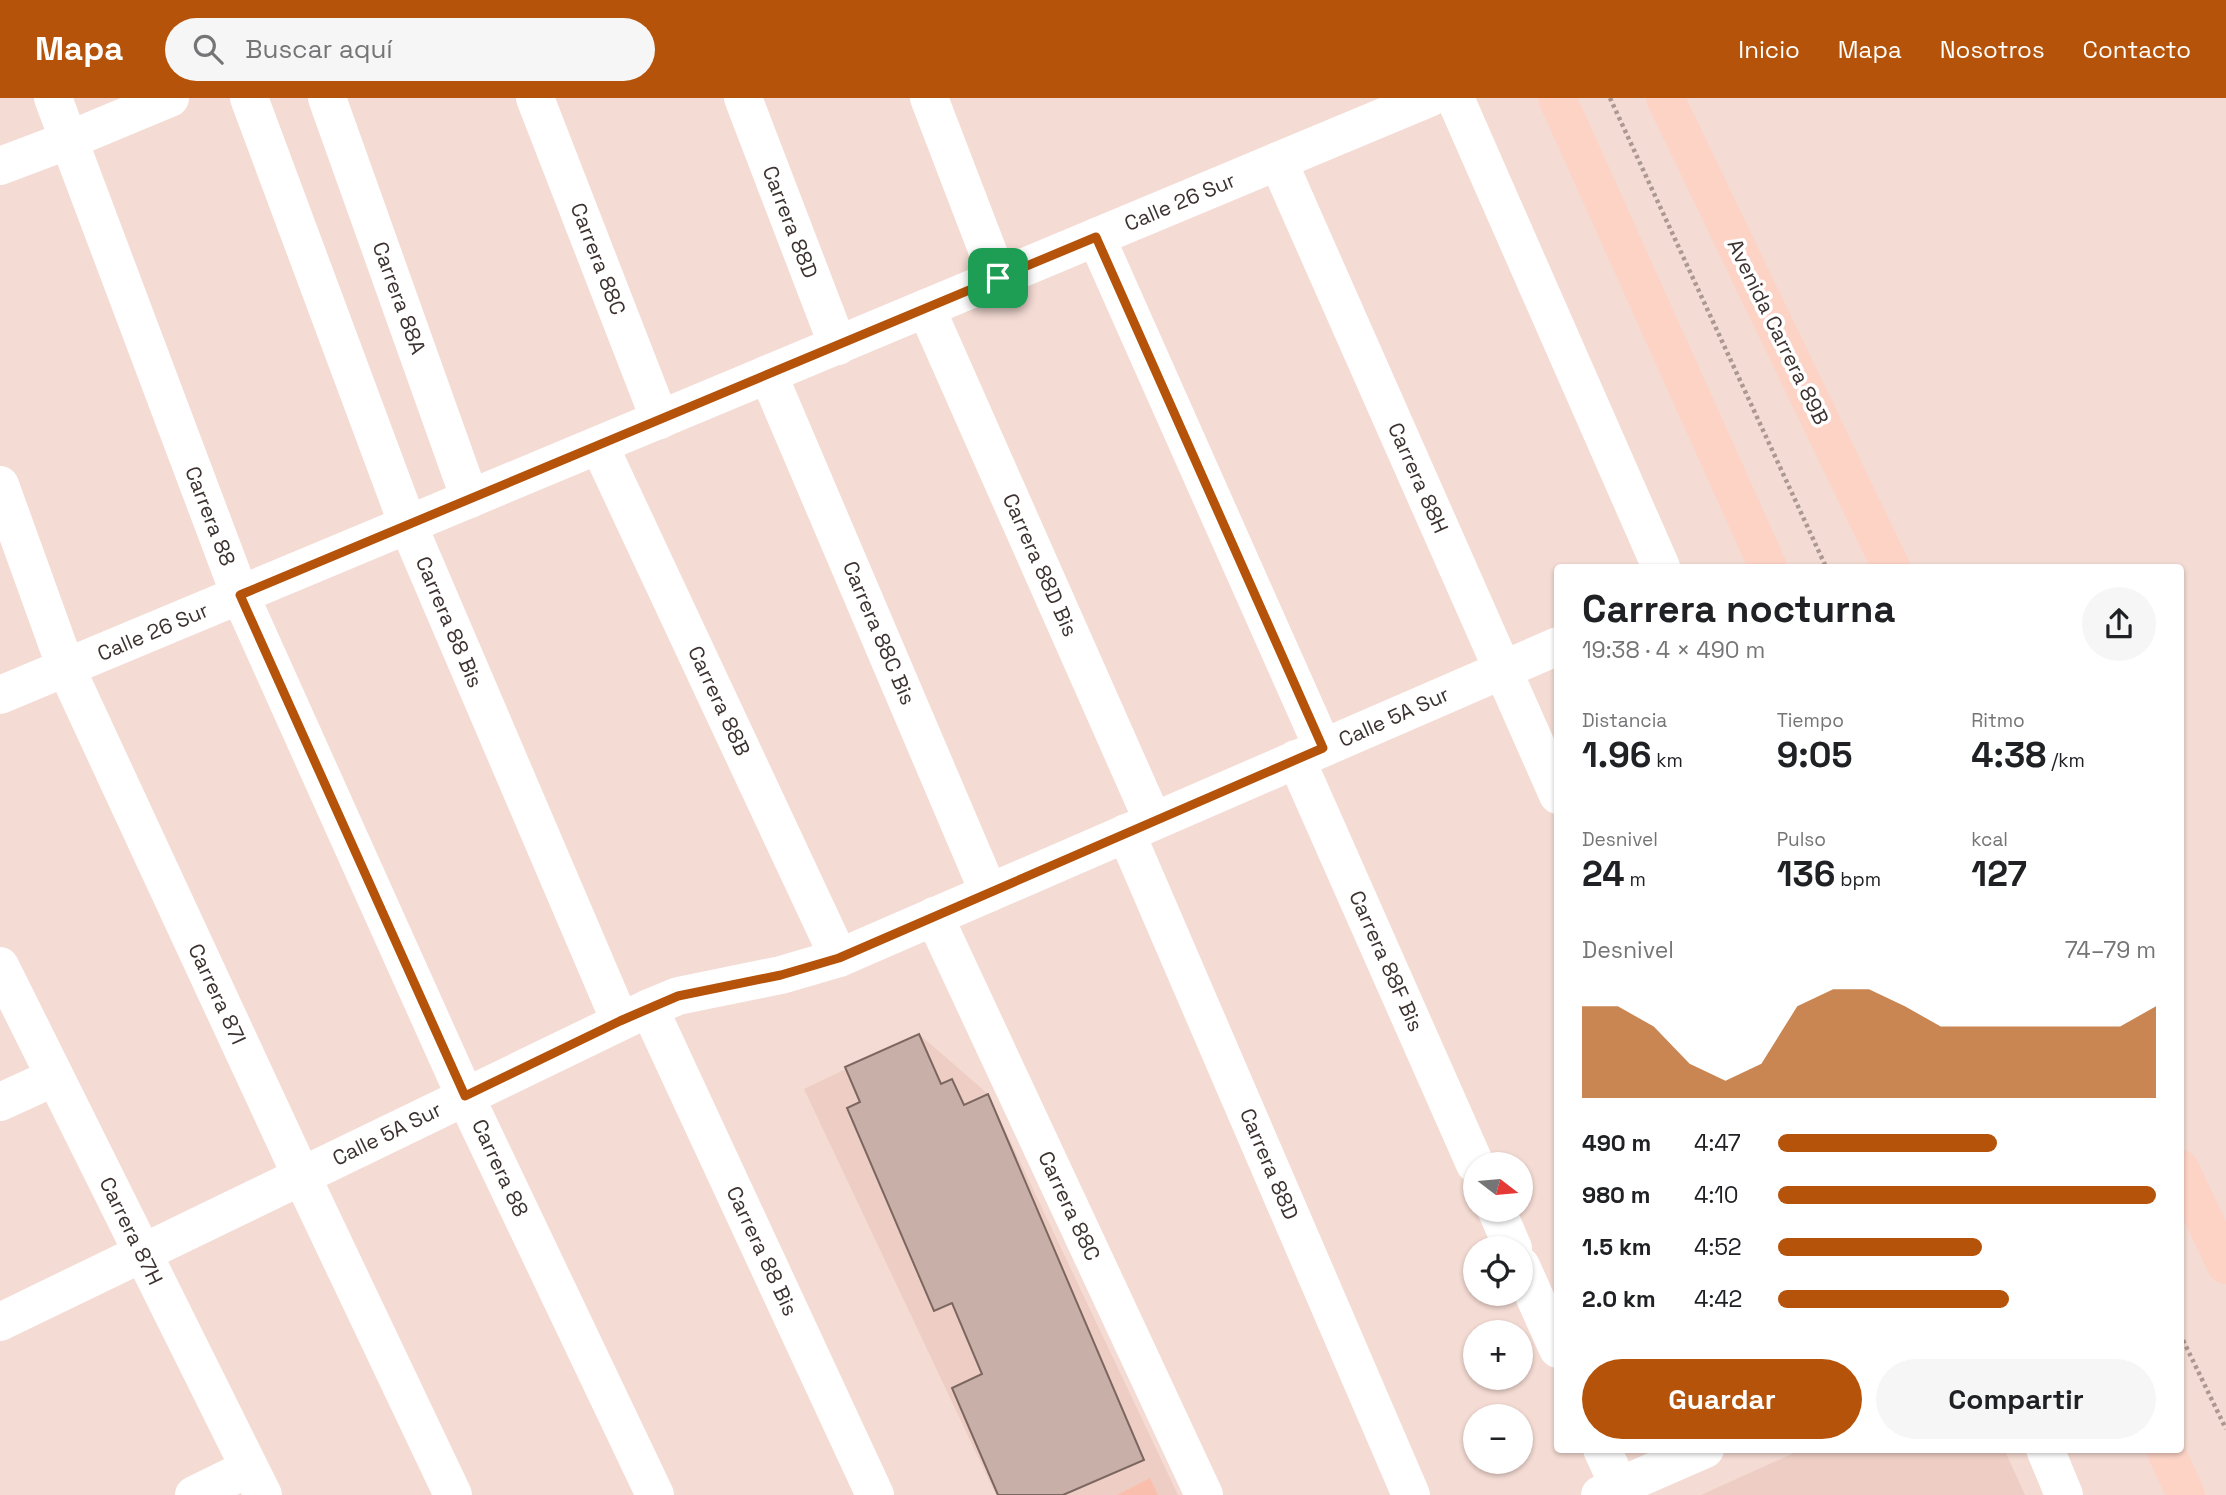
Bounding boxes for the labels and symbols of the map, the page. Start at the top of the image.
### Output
street label: Carrera 88D [757,162,824,282]
street label: Calle 26 Sur [1120,166,1240,237]
street label: Carrera 88C [565,199,632,319]
street label: Avenida Carrera 89B [1722,234,1835,429]
street label: Carrera 88A [367,238,432,358]
pin [968,248,1028,308]
street label: Carrera 88H [1382,418,1455,537]
street label: Carrera 88 [179,462,242,570]
street label: Carrera 88D Bis [997,489,1084,641]
street label: Carrera 88 Bis [410,552,489,692]
street label: Carrera 88C Bis [837,557,922,709]
street label: Calle 26 Sur [93,596,213,667]
street label: Carrera 88B [682,641,757,760]
street label: Calle 5A Sur [1334,680,1453,753]
street label: Carrera 88F Bis [1343,886,1430,1035]
street label: Carrera 87I [182,939,253,1049]
street label: Calle 5A Sur [328,1095,446,1172]
street label: Carrera 88D [1234,1104,1305,1224]
street label: Carrera 88 [466,1115,535,1221]
street label: Carrera 88C [1032,1147,1107,1265]
north arrow [1463,1152,1533,1222]
street label: Carrera 87H [94,1172,169,1289]
street label: Carrera 88 Bis [721,1182,804,1320]

